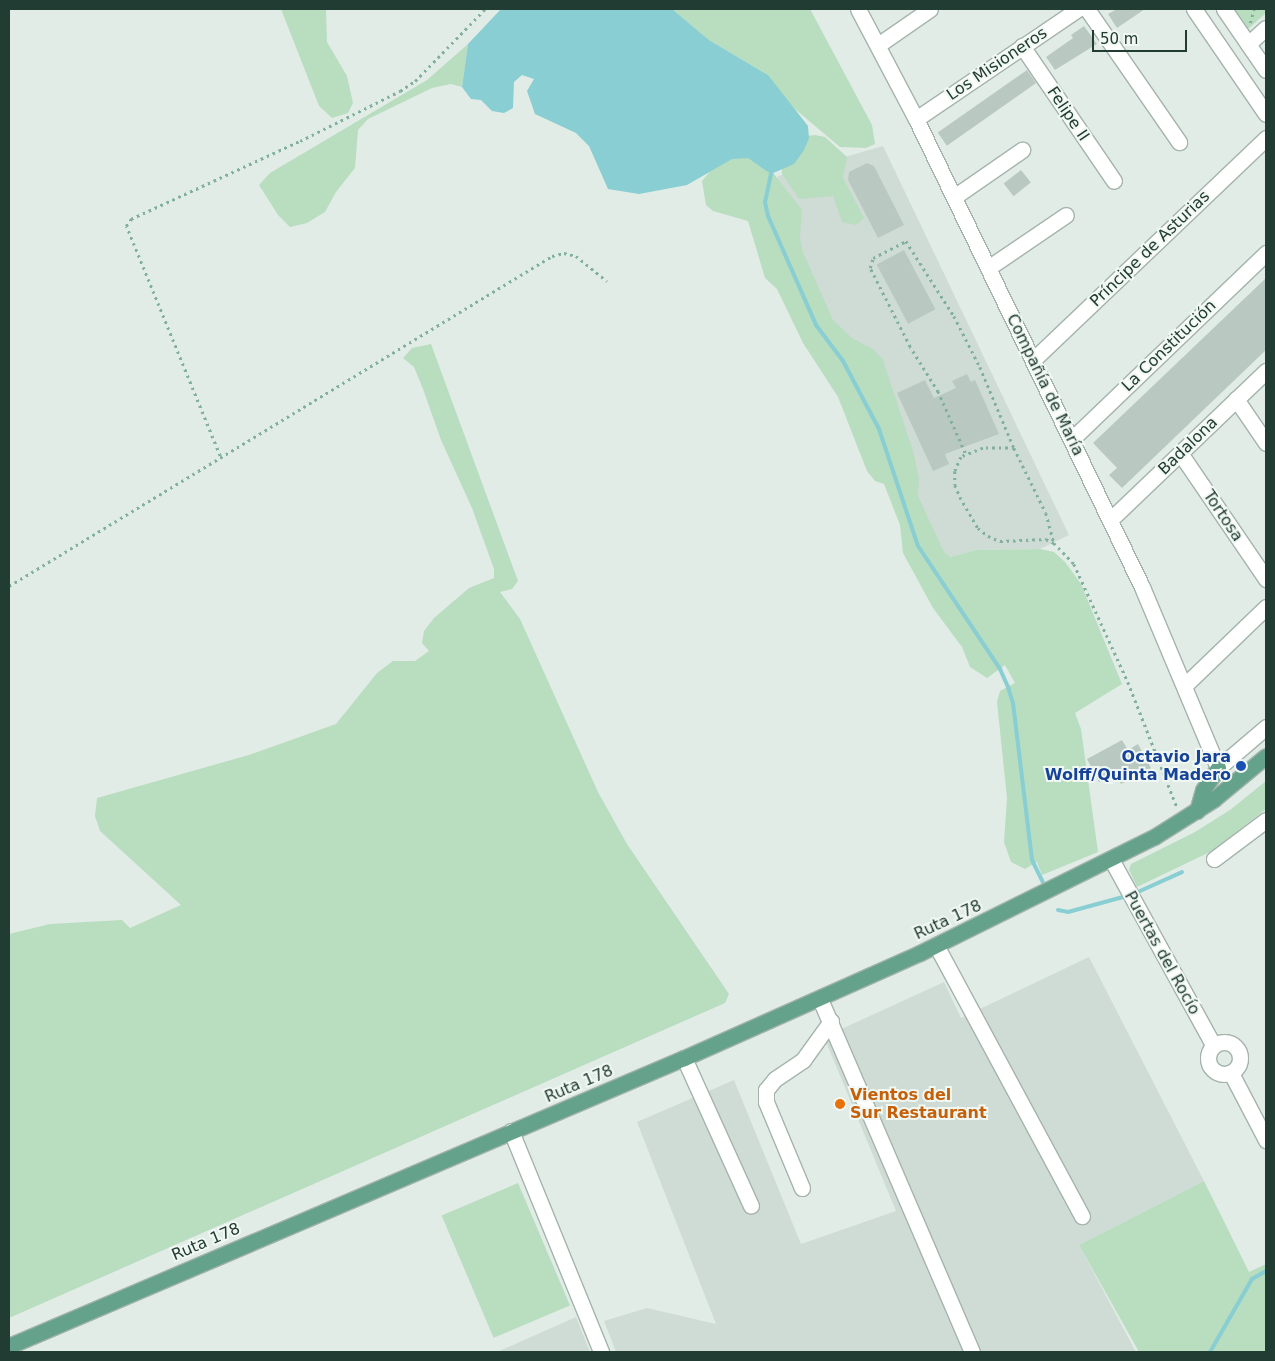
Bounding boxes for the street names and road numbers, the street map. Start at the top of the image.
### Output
street label: Los Misioneros [943,23,1051,105]
street label: Felipe II [1043,83,1093,145]
street label: Príncipe de Asturias [1086,187,1214,311]
street label: La Constitución [1118,296,1220,396]
street label: Compañía de María [1002,311,1088,459]
street label: Badalona [1154,413,1222,479]
street label: Tortosa [1199,487,1247,545]
street label: Puertas del Rocío [1120,888,1204,1018]
street label: Ruta 178 [911,896,985,944]
street label: Ruta 178 [542,1061,616,1107]
street label: Ruta 178 [169,1219,243,1265]

